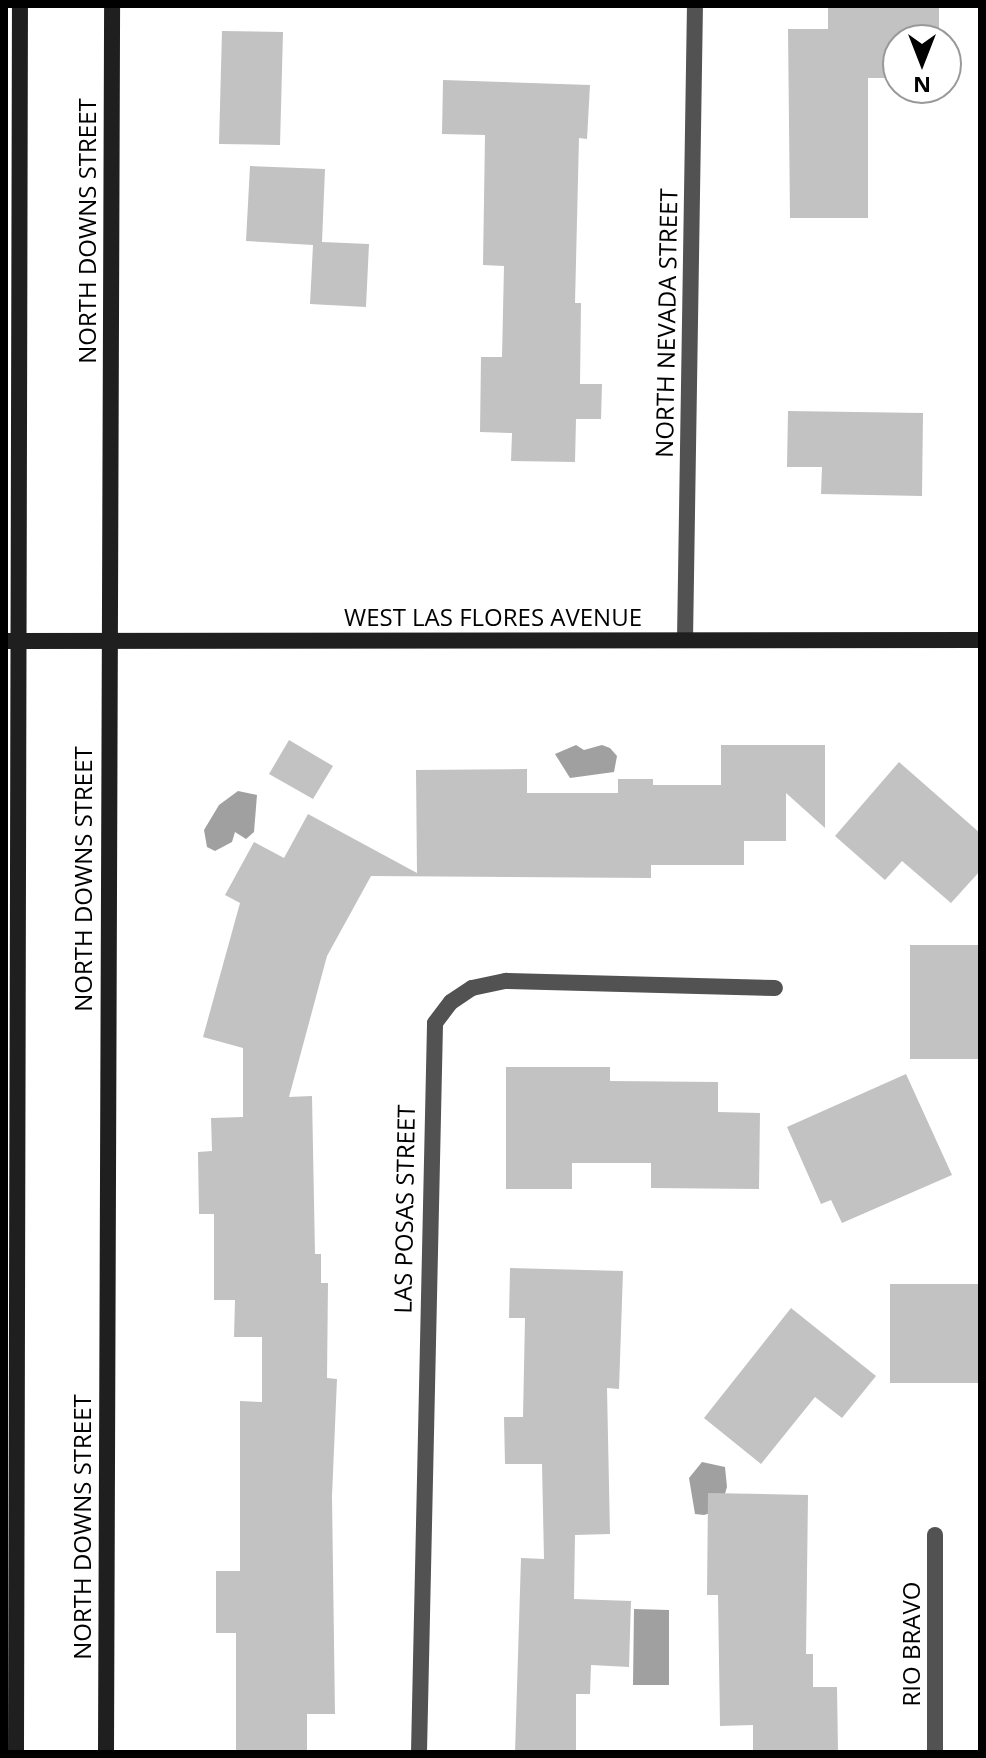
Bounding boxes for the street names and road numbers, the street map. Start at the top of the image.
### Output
street label: NORTH DOWNS STREET [73,98,101,364]
street label: NORTH NEVADA STREET [649,188,683,458]
street label: WEST LAS FLORES AVENUE [344,603,642,631]
street label: NORTH DOWNS STREET [69,746,97,1012]
street label: LAS POSAS STREET [388,1104,420,1314]
street label: NORTH DOWNS STREET [68,1394,96,1660]
street label: RIO BRAVO [897,1582,925,1706]

